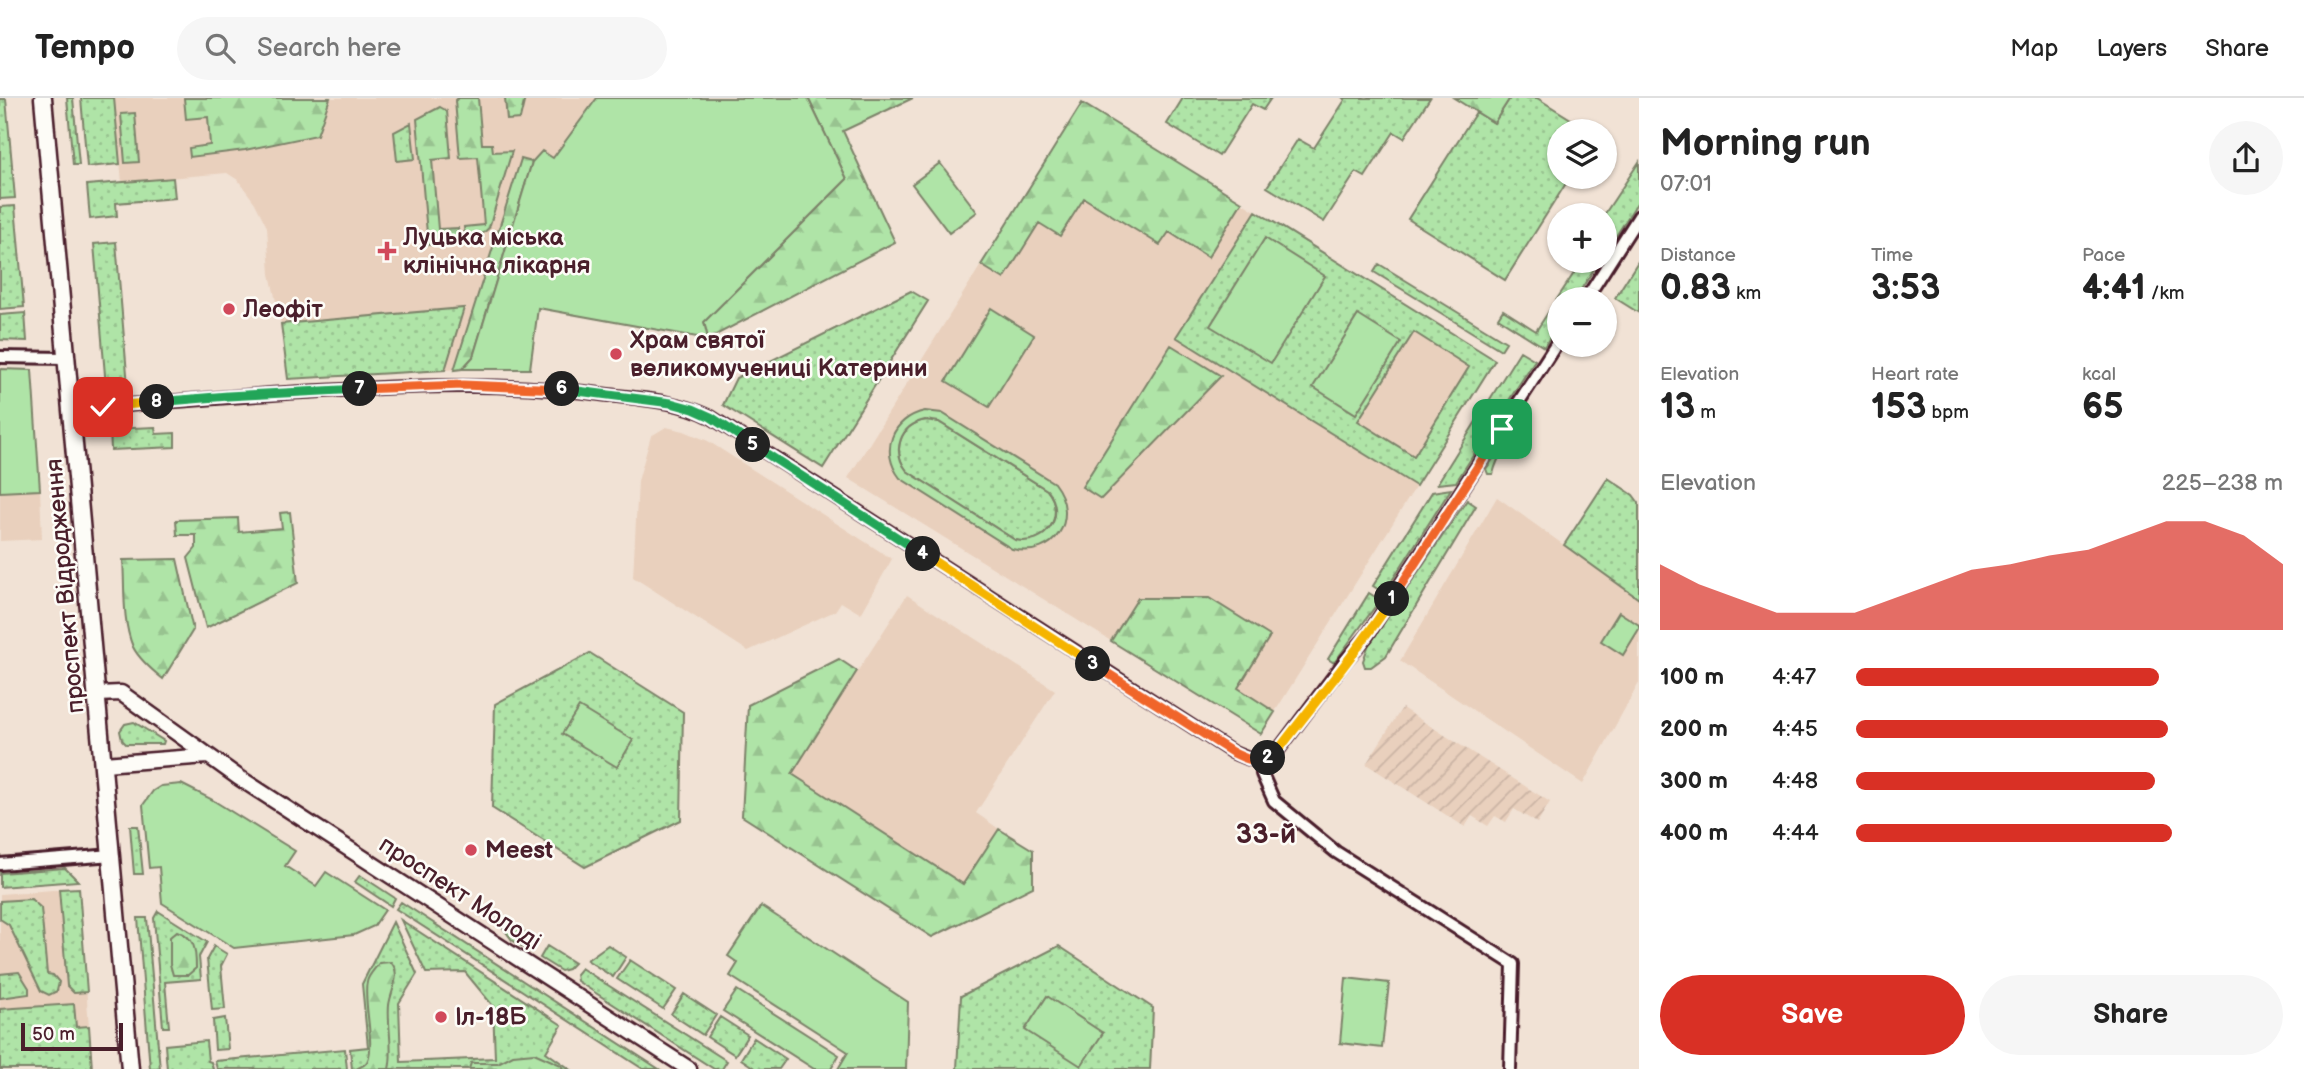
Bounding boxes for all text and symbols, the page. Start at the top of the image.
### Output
search box [177,17,667,80]
text: Tempo [35,28,135,68]
icon: search [201,29,239,67]
text: Search here [257,33,401,64]
text: Map [2010,34,2058,63]
text: Layers [2096,34,2167,63]
text: Share [2205,34,2269,63]
map controls [1547,119,1617,357]
button: layers [1547,119,1617,189]
text: Morning run [1660,121,1871,166]
button: share [2209,121,2283,195]
text: 07:01 [1660,170,1712,198]
button: + [1547,203,1617,273]
place label: Луцька міська клінічна лікарня [402,223,591,280]
marker: Луцька міська клінічна лікарня [377,241,397,261]
text: Distance [1660,244,1736,267]
text: Time [1871,244,1913,267]
text: Pace [2082,244,2125,267]
text: 0.83 [1660,267,1731,310]
text: 3:53 [1871,267,1940,310]
text: 4:41 [2082,267,2146,310]
text: km [1731,282,1761,305]
text: /km [2146,282,2184,305]
button: − [1547,287,1617,357]
place label: Леофіт [242,295,324,324]
marker: Леофіт [221,301,237,317]
place label: Храм святої великомучениці Катерини [629,326,928,383]
marker: Храм святої великомучениці Катерини [608,346,624,362]
text: Elevation [1660,363,1739,386]
text: Heart rate [1871,363,1959,386]
text: kcal [2082,363,2116,386]
pin: 7 [342,372,378,406]
pin: 6 [544,372,580,406]
pin [73,377,133,437]
text: 7 [354,377,365,400]
text: 6 [556,377,567,400]
pin: 8 [140,384,174,420]
text: 13 [1660,386,1695,429]
text: 153 [1871,386,1926,429]
text: 65 [2082,386,2123,429]
icon: check [84,388,122,426]
text: 8 [151,390,162,413]
pin [1472,399,1532,459]
text: m [1695,401,1716,424]
text: bpm [1926,401,1969,424]
icon: arrive [1483,410,1521,448]
pin: 5 [736,428,770,462]
text: 5 [747,433,758,456]
street label: проспект Відродження [39,457,91,715]
text: Elevation [1660,469,1756,497]
text: 225–238 m [2162,469,2283,497]
pin: 4 [906,536,940,572]
text: 4 [917,542,928,565]
pin: 1 [1374,582,1410,616]
text: 1 [1388,587,1396,610]
pin: 3 [1076,646,1110,682]
text: 3 [1087,652,1098,675]
text: 100 m [1660,663,1724,691]
text: 4:47 [1772,663,1816,691]
text: 200 m [1660,715,1728,743]
text: 4:45 [1772,715,1818,743]
pin: 2 [1250,740,1286,776]
text: 2 [1262,746,1273,769]
text: 300 m [1660,767,1728,795]
text: 4:48 [1772,767,1818,795]
district label: 33-й [1236,818,1296,851]
text: 400 m [1660,819,1728,847]
text: 4:44 [1772,819,1819,847]
street label: проспект Молоді [373,830,547,956]
place label: Meest [485,836,553,865]
marker: Meest [463,842,479,858]
button: Save [1660,975,1965,1055]
button: Share [1979,975,2283,1055]
place label: Іл-18Б [455,1003,527,1032]
marker: Іл-18Б [433,1009,449,1025]
scale bar [21,1020,122,1052]
text: 50 m [32,1023,75,1046]

